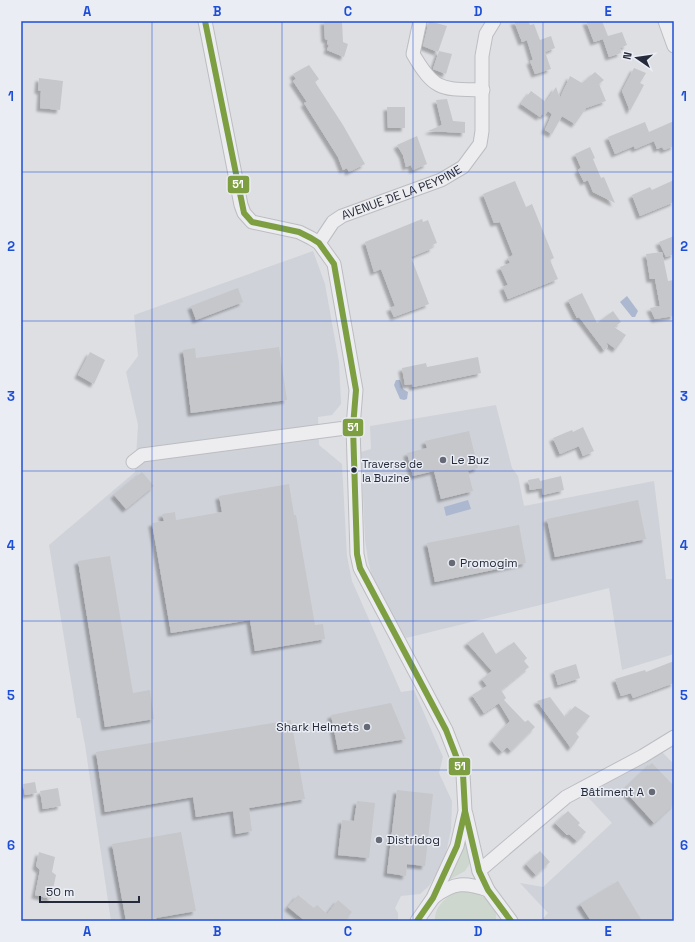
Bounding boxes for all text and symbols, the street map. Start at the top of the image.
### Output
text: A [83,3,92,20]
text: B [213,3,222,20]
text: C [344,3,352,20]
text: D [474,3,483,20]
text: E [604,3,612,20]
north arrow [617,38,657,78]
text: N [620,51,635,61]
text: 1 [8,88,14,105]
text: 1 [681,88,687,105]
street label: AVENUE DE LA PEYPINE [339,161,465,224]
line badge: 51 [227,175,250,194]
text: 51 [232,177,244,191]
text: 2 [7,238,15,255]
text: 2 [680,238,688,255]
text: 3 [7,388,15,405]
text: 3 [680,388,688,405]
line badge: 51 [342,418,364,437]
text: 51 [347,420,359,434]
place label: Le Buz [451,452,489,468]
marker: Le Buz [438,455,448,465]
place label: Traverse de la Buzine [362,457,423,485]
marker: Traverse de la Buzine [349,465,359,475]
text: 4 [7,537,15,554]
text: 4 [680,537,688,554]
place label: Promogim [460,555,518,571]
marker: Promogim [447,558,457,568]
text: 5 [7,687,15,704]
text: 5 [680,687,688,704]
place label: Shark Helmets [276,719,359,735]
marker: Shark Helmets [362,722,372,732]
line badge: 51 [448,757,471,776]
text: 51 [454,759,466,773]
place label: Bâtiment A [580,784,644,800]
marker: Bâtiment A [647,787,657,797]
place label: Distridog [387,832,440,848]
marker: Distridog [374,835,384,845]
text: 6 [7,837,15,854]
text: 6 [680,837,688,854]
scale bar [40,878,139,904]
text: 50 m [46,884,74,900]
text: A [83,923,92,940]
text: B [213,923,222,940]
text: C [344,923,352,940]
text: D [474,923,483,940]
text: E [604,923,612,940]

